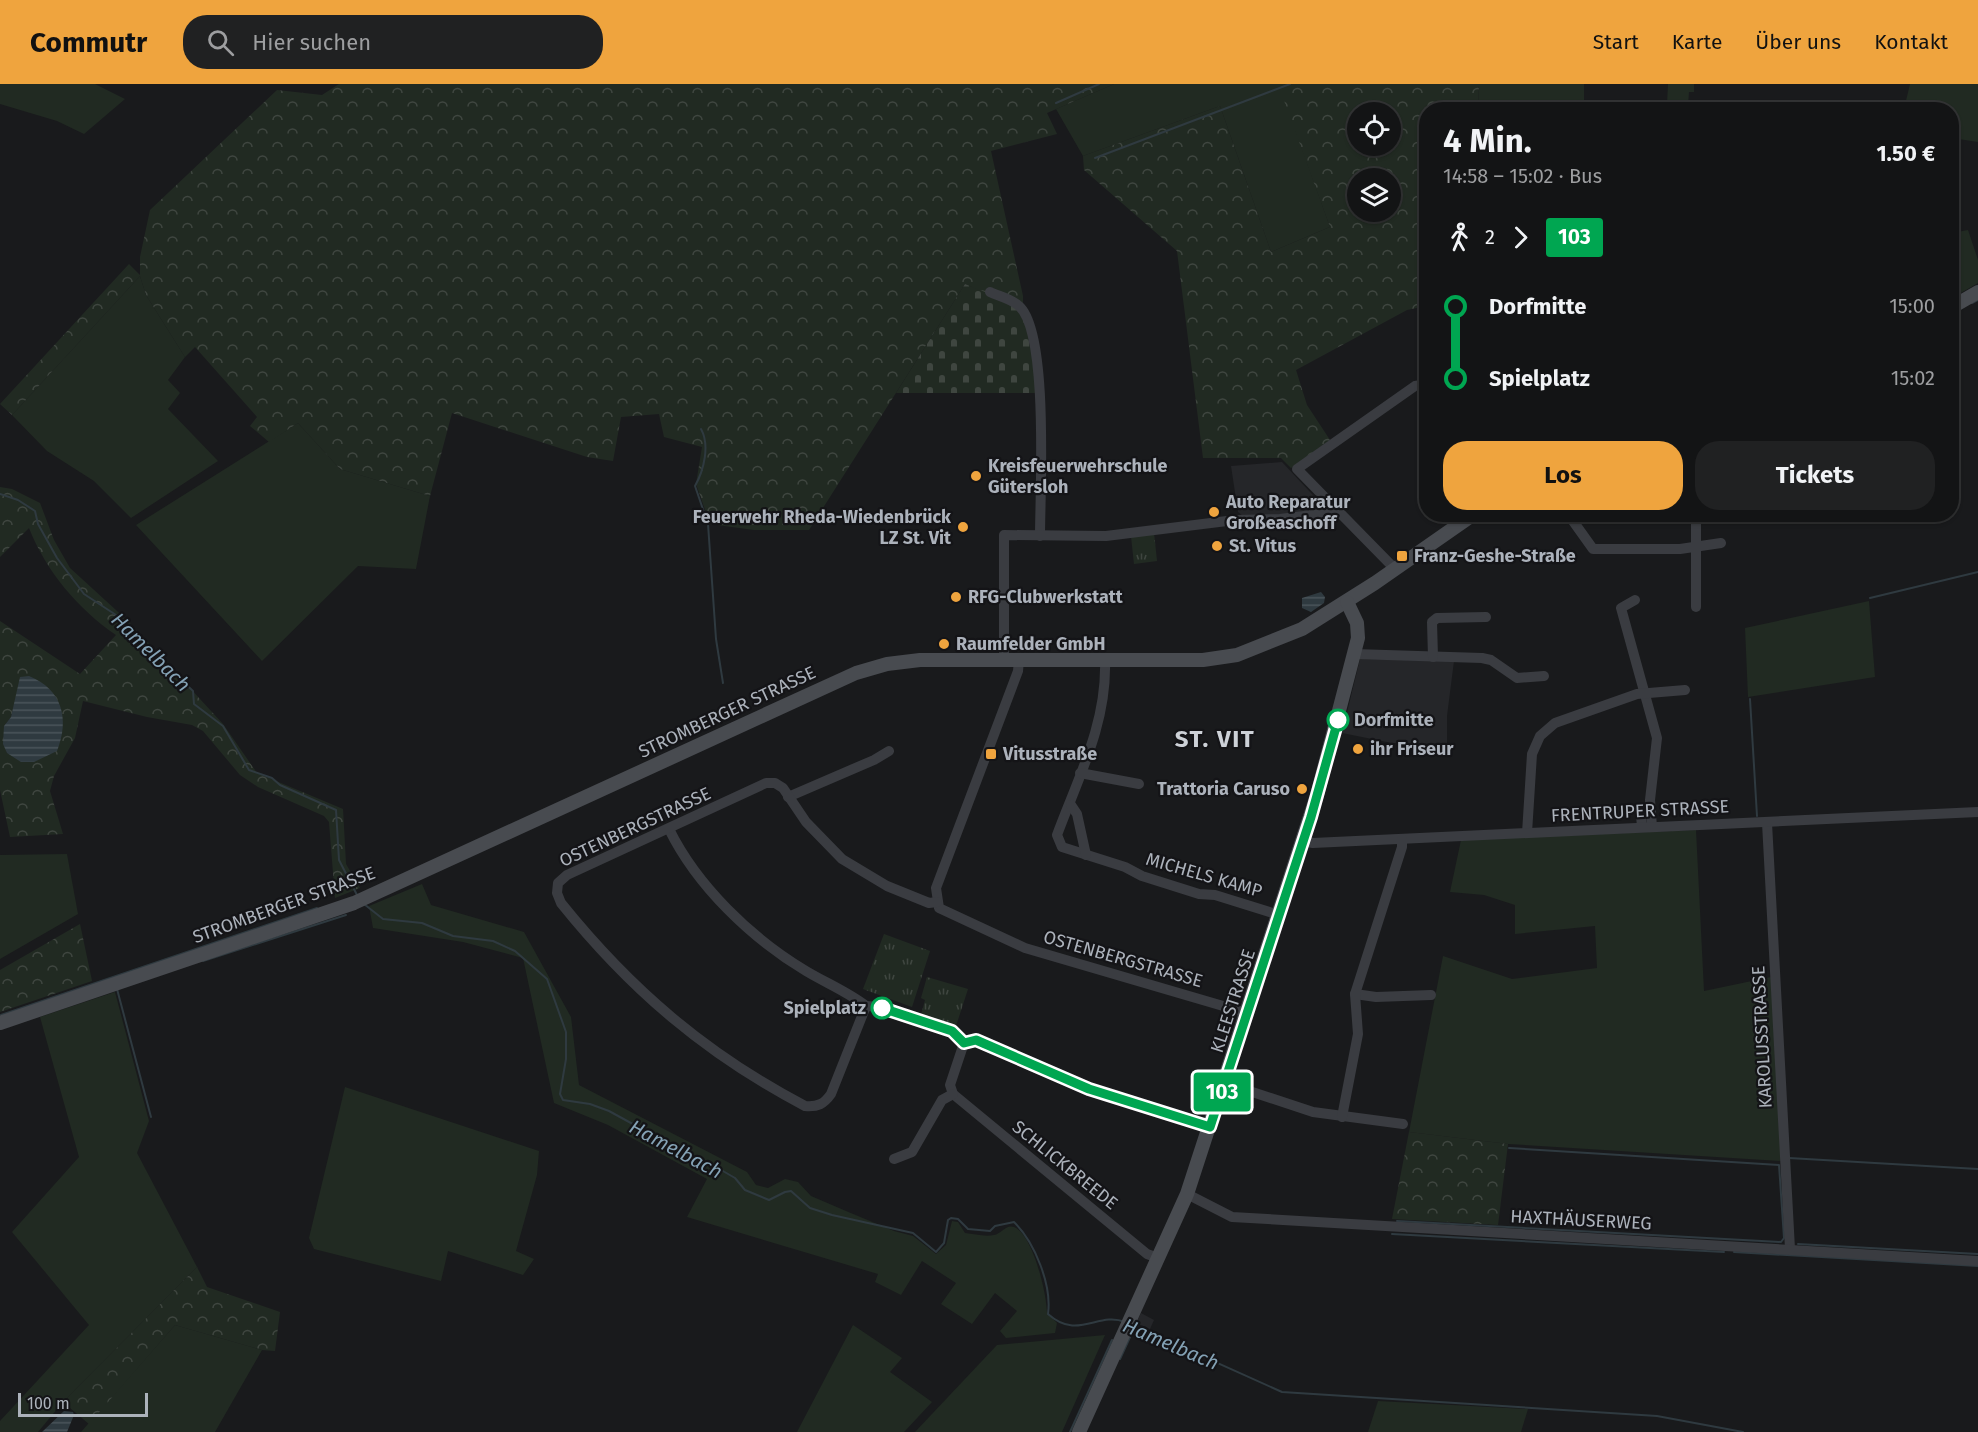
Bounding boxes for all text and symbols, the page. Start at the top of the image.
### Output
search box [183,15,603,69]
text: Commutr [30,26,147,59]
icon: search [204,26,237,59]
text: Hier suchen [252,29,371,56]
text: Start [1593,29,1639,55]
text: Karte [1672,29,1722,55]
text: Über uns [1755,29,1841,55]
text: Kontakt [1874,29,1948,55]
map controls [1347,102,1401,222]
button: locate [1347,102,1401,156]
text: 4 Min. [1443,121,1532,161]
text: 1.50 € [1876,140,1935,167]
text: 14:58 – 15:02 · Bus [1443,164,1602,188]
button: layers [1347,168,1401,222]
icon: walk [1443,221,1476,254]
icon: forward [1504,221,1537,254]
text: 103 [1558,224,1591,250]
text: 2 [1485,225,1495,249]
text: Dorfmitte [1489,293,1586,320]
text: 15:00 [1889,294,1935,318]
text: Spielplatz [1489,365,1590,392]
text: 15:02 [1891,366,1935,390]
button: Los [1443,441,1683,510]
button: Tickets [1695,441,1935,510]
place label: Kreisfeuerwehrschule Gütersloh [988,455,1167,498]
marker: Kreisfeuerwehrschule Gütersloh [969,469,983,483]
place label: Auto Reparatur Großeaschoff [1225,491,1351,534]
marker: Auto Reparatur Großeaschoff [1207,505,1221,519]
place label: Feuerwehr Rheda-Wiedenbrück LZ St. Vit [693,506,952,549]
marker: Feuerwehr Rheda-Wiedenbrück LZ St. Vit [956,520,970,534]
place label: St. Vitus [1229,535,1297,557]
marker: St. Vitus [1210,539,1224,553]
place label: Franz-Geshe-Straße [1414,545,1576,567]
marker: Franz-Geshe-Straße [1395,549,1409,563]
place label: RFG-Clubwerkstatt [968,586,1124,608]
marker: RFG-Clubwerkstatt [949,590,963,604]
water label: Hamelbach [106,607,196,697]
place label: Raumfelder GmbH [956,633,1106,655]
marker: Raumfelder GmbH [937,637,951,651]
street label: STROMBERGER STRASSE [635,661,819,763]
marker: Dorfmitte [1327,709,1349,731]
place label: Dorfmitte [1354,709,1434,731]
district label: ST. VIT [1175,725,1255,753]
place label: ihr Friseur [1370,738,1454,760]
marker: ihr Friseur [1351,742,1365,756]
place label: Vitusstraße [1002,743,1097,765]
marker: Vitusstraße [984,747,998,761]
place label: Trattoria Caruso [1157,778,1290,800]
street label: OSTENBERGSTRASSE [556,782,714,872]
marker: Trattoria Caruso [1295,782,1309,796]
street label: FRENTRUPER STRASSE [1550,795,1730,827]
street label: MICHELS KAMP [1143,848,1265,902]
street label: STROMBERGER STRASSE [190,862,378,948]
street label: OSTENBERGSTRASSE [1041,926,1205,992]
street label: KLEESTRASSE [1206,946,1260,1056]
street label: KAROLUSSTRASSE [1747,965,1777,1109]
place label: Spielplatz [784,997,866,1019]
marker: Spielplatz [871,997,893,1019]
line badge: 103 [1188,1072,1256,1112]
text: 103 [1206,1079,1238,1105]
water label: Hamelbach [625,1114,727,1184]
street label: SCHLICKBREEDE [1008,1116,1122,1214]
street label: HAXTHÄUSERWEG [1510,1205,1652,1235]
water label: Hamelbach [1119,1313,1223,1375]
scale bar [18,1390,148,1418]
text: 100 m [27,1394,70,1413]

